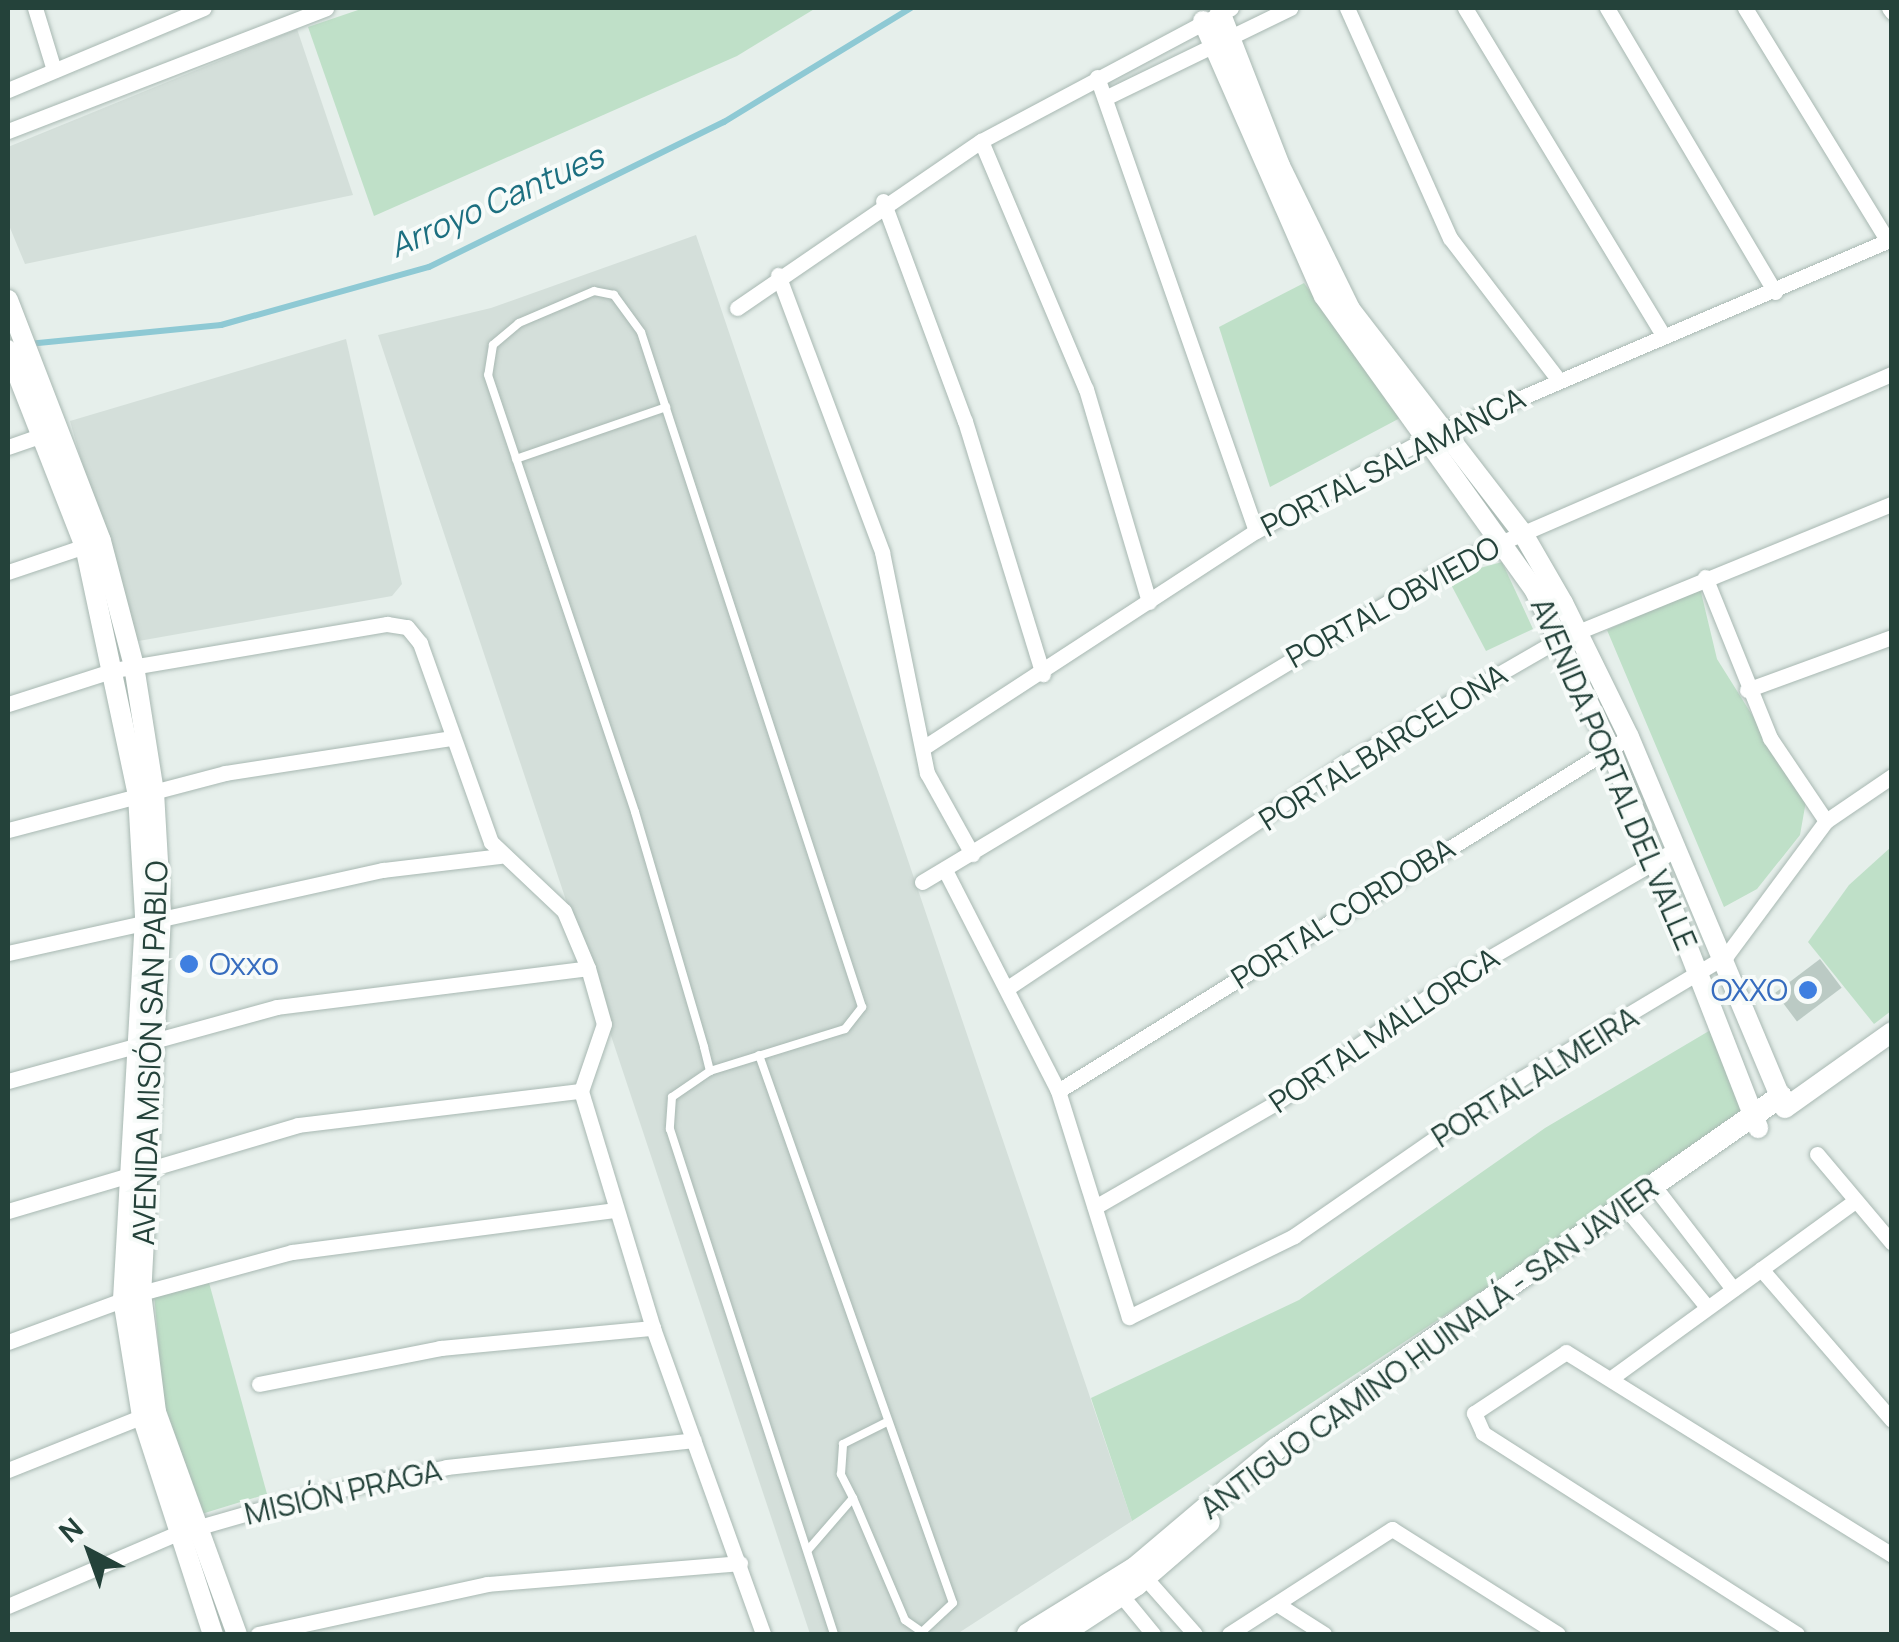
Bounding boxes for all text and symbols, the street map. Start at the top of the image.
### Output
water label: Arroyo Cantues [383,137,609,265]
street label: PORTAL SALAMANCA [1254,379,1532,545]
street label: PORTAL OBVIEDO [1279,528,1507,676]
street label: AVENIDA PORTAL DEL VALLE [1523,591,1705,957]
street label: PORTAL BARCELONA [1252,656,1514,838]
street label: PORTAL CORDOBA [1224,829,1462,997]
street label: AVENIDA MISIÓN SAN PABLO [125,860,175,1246]
street label: PORTAL MALLORCA [1262,939,1506,1121]
place label: Oxxo [209,946,279,982]
marker: Oxxo [178,953,200,975]
place label: OXXO [1711,972,1788,1008]
marker: OXXO [1797,979,1819,1001]
street label: PORTAL ALMEIRA [1425,999,1645,1155]
street label: ANTIGUO CAMINO HUINALÁ - SAN JAVIER [1193,1170,1665,1526]
street label: MISIÓN PRAGA [241,1452,445,1532]
north arrow [40,1502,140,1602]
text: N [50,1508,90,1550]

